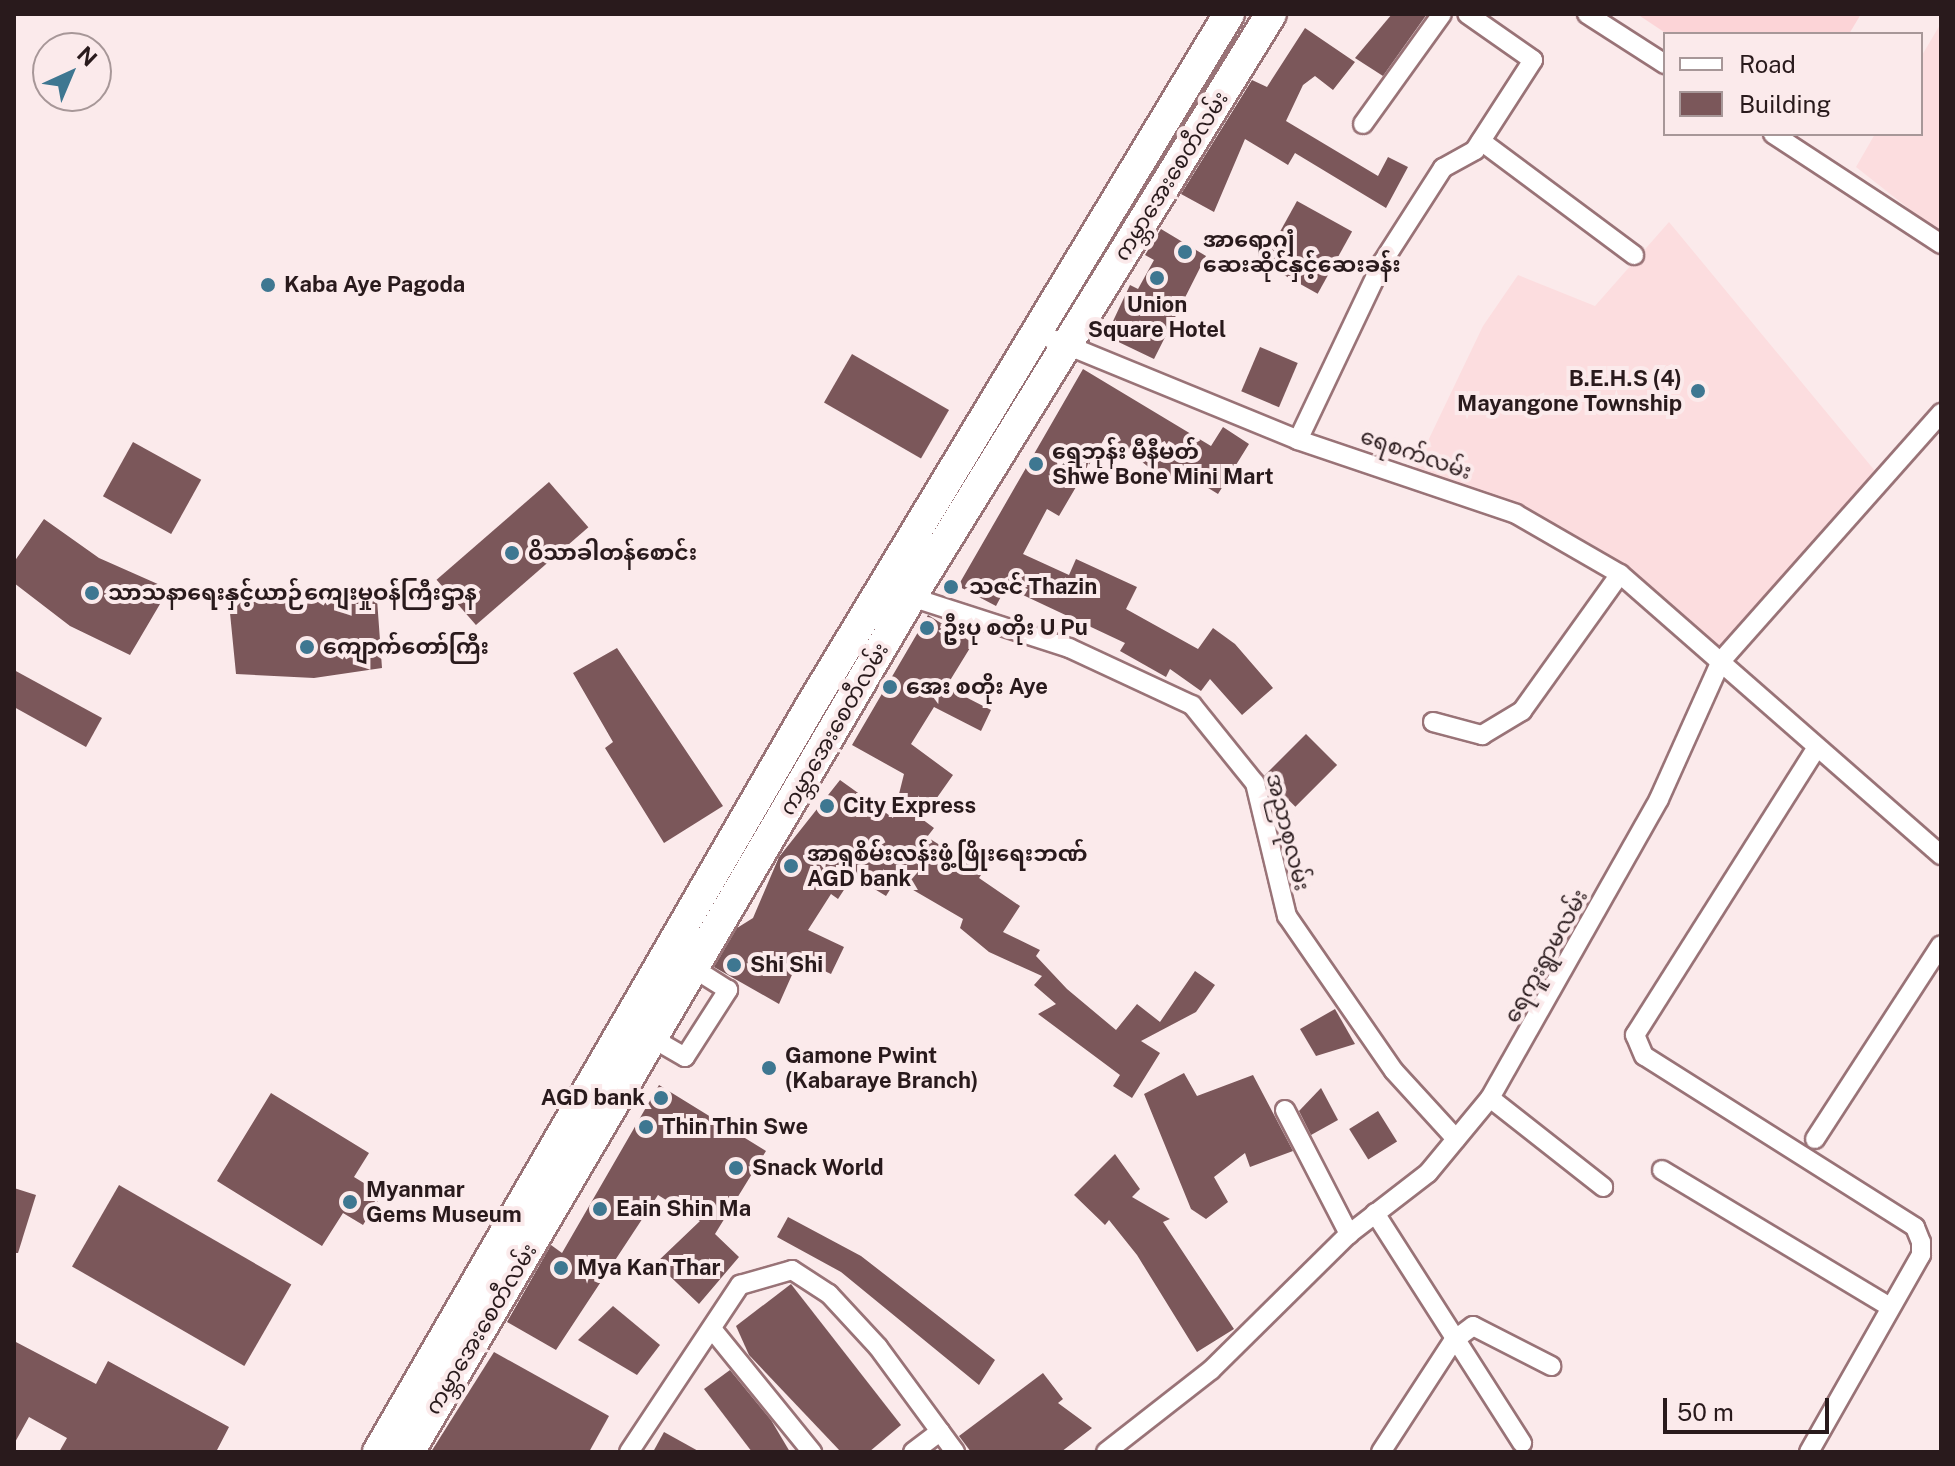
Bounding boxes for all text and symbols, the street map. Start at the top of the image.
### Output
north arrow [32,32,112,112]
legend [1663,32,1923,136]
text: N [72,41,103,72]
text: Road [1739,50,1796,78]
street label: ကမ္ဘာအေးစေတီလမ်း [1108,86,1234,266]
text: Building [1739,90,1831,118]
place label: အာရောဂျံ ဆေးဆိုင်နှင့်ဆေးခန်း [1203,226,1401,278]
marker: အာရောဂျံ ဆေးဆိုင်နှင့်ဆေးခန်း [1174,241,1196,263]
marker: Union Square Hotel [1148,269,1166,287]
place label: Kaba Aye Pagoda [284,272,465,298]
marker: Kaba Aye Pagoda [259,276,277,294]
place label: Union Square Hotel [1088,291,1226,342]
place label: B.E.H.S (4) Mayangone Township [1457,365,1682,416]
marker: B.E.H.S (4) Mayangone Township [1689,382,1707,400]
street label: ရေစက်လမ်း [1357,423,1475,485]
place label: ရွှေဘုန်း မီနီမတ် Shwe Bone Mini Mart [1052,438,1274,490]
marker: ရွှေဘုန်း မီနီမတ် Shwe Bone Mini Mart [1027,455,1045,473]
place label: ဝိသာခါတန်စောင်း [528,540,697,566]
marker: ဝိသာခါတန်စောင်း [503,544,521,562]
place label: သဇင် Thazin [969,574,1097,600]
marker: သဇင် Thazin [940,576,962,598]
place label: သာသနာရေးနှင့်ယာဉ်ကျေးမှုဝန်ကြီးဌာန [108,580,477,606]
marker: သာသနာရေးနှင့်ယာဉ်ကျေးမှုဝန်ကြီးဌာန [83,584,101,602]
place label: ဦးပု စတိုး U Pu [943,615,1088,641]
marker: ဦးပု စတိုး U Pu [918,619,936,637]
place label: ကျောက်တော်ကြီး [323,634,489,660]
marker: ကျောက်တော်ကြီး [298,638,316,656]
street label: ကမ္ဘာအေးစေတီလမ်း [774,638,894,820]
place label: အေး စတိုး Aye [906,674,1048,700]
marker: အေး စတိုး Aye [881,678,899,696]
street label: အညာစုလမ်း [1261,771,1315,893]
place label: City Express [843,793,976,819]
marker: City Express [818,797,836,815]
place label: အာရှစိမ်းလန်းဖွံ့ဖြိုးရေးဘဏ် AGD bank [807,840,1087,892]
marker: အာရှစိမ်းလန်းဖွံ့ဖြိုးရေးဘဏ် AGD bank [782,857,800,875]
street label: ရေကူးရွာမလမ်း [1498,885,1594,1027]
place label: Shi Shi [750,952,823,978]
marker: Shi Shi [725,956,743,974]
place label: Gamone Pwint (Kabaraye Branch) [785,1042,978,1094]
marker: Gamone Pwint (Kabaraye Branch) [760,1059,778,1077]
place label: AGD bank [541,1085,645,1111]
marker: AGD bank [652,1089,670,1107]
place label: Thin Thin Swe [662,1114,808,1140]
marker: Thin Thin Swe [637,1118,655,1136]
place label: Snack World [752,1155,884,1181]
marker: Snack World [727,1159,745,1177]
place label: Myanmar Gems Museum [366,1176,522,1228]
marker: Myanmar Gems Museum [341,1193,359,1211]
place label: Eain Shin Ma [616,1196,751,1222]
marker: Eain Shin Ma [591,1200,609,1218]
street label: ကမ္ဘာအေးစေတီလမ်း [420,1239,542,1419]
place label: Mya Kan Thar [577,1255,721,1281]
marker: Mya Kan Thar [552,1259,570,1277]
scale bar [1667,1382,1833,1432]
text: 50 m [1677,1398,1734,1426]

